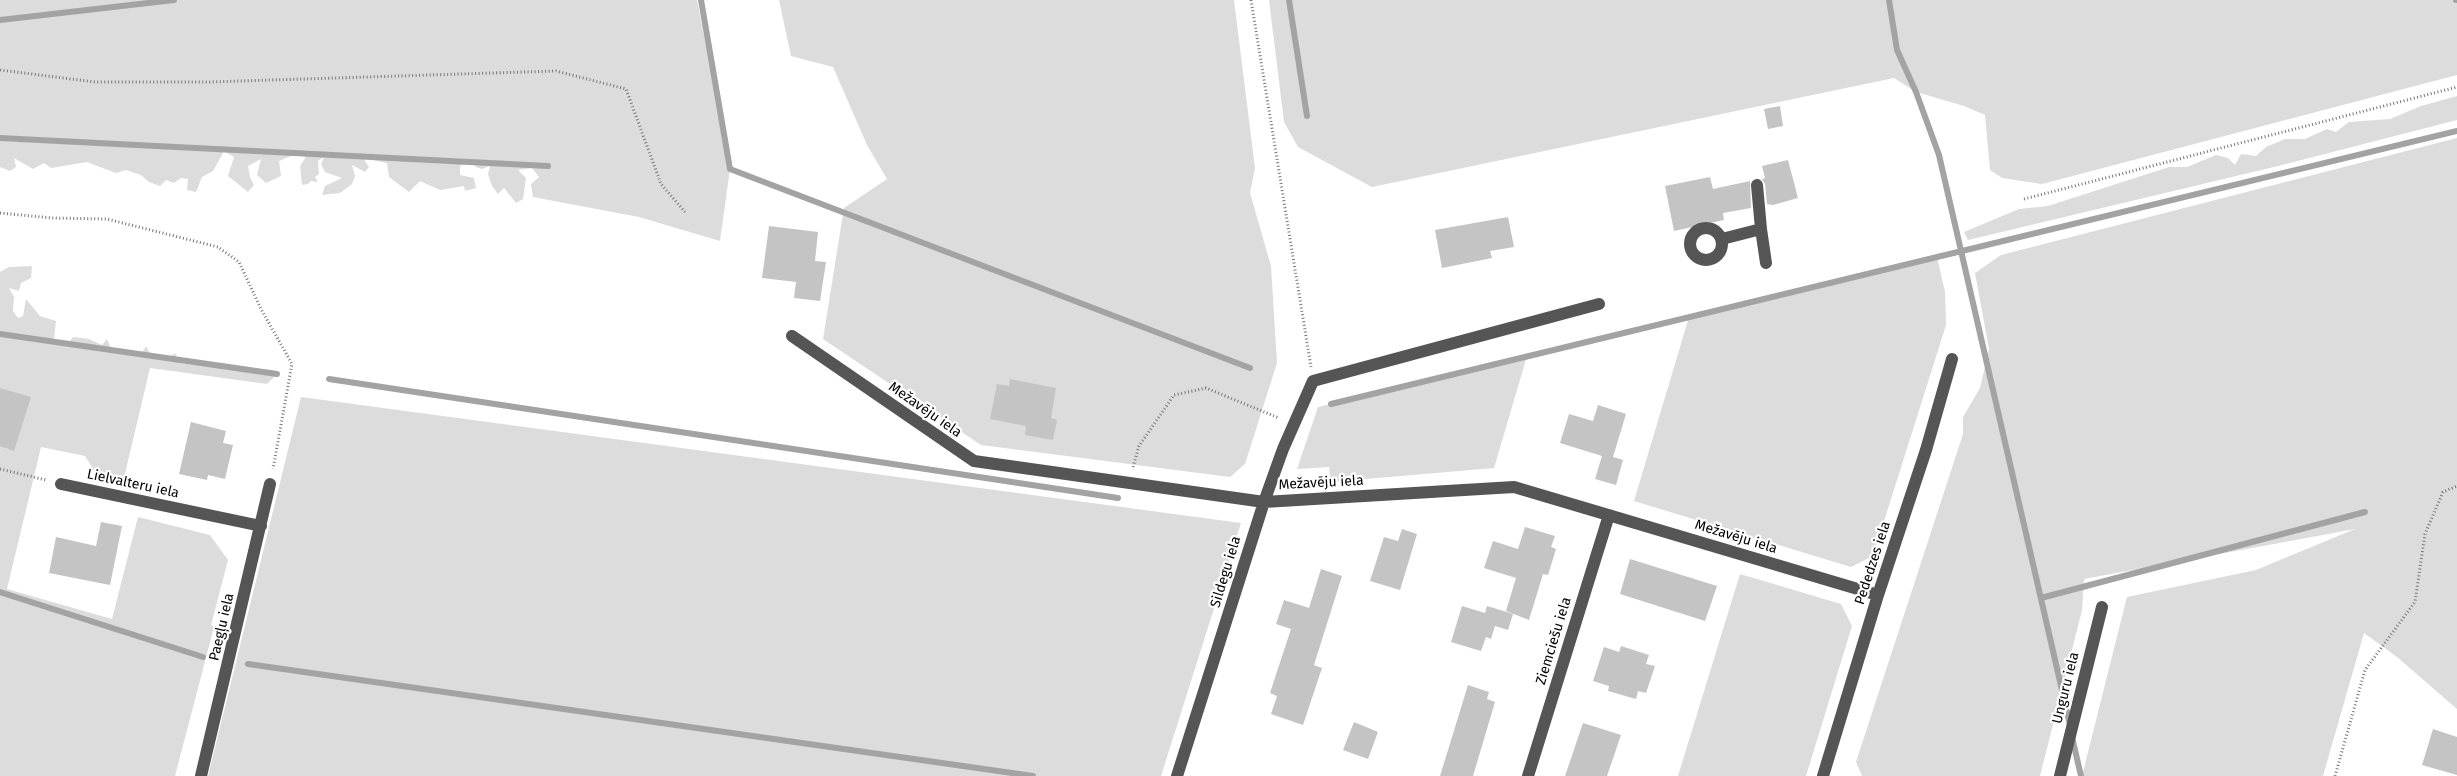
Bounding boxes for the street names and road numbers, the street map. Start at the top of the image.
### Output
street label: Mežavēju iela [885,379,965,441]
street label: Lielvalteru iela [85,466,181,502]
street label: Mežavēju iela [1278,472,1364,494]
street label: Mežavēju iela [1693,517,1779,557]
street label: Pededzes iela [1852,519,1894,607]
street label: Sildegu iela [1207,534,1245,610]
street label: Paegļu iela [206,591,238,663]
street label: Ziemciešu iela [1533,595,1575,687]
street label: Unguru iela [2049,650,2083,726]

